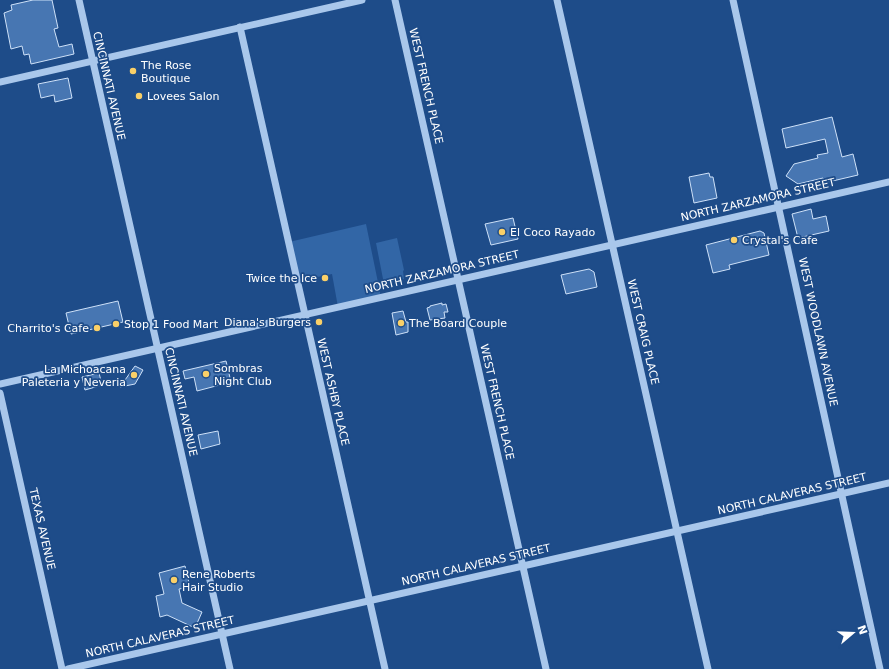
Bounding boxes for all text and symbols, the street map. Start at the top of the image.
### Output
street label: WEST FRENCH PLACE [406,27,446,145]
street label: CINCINNATI AVENUE [90,30,128,142]
place label: The Rose Boutique [140,59,192,85]
marker: The Rose Boutique [128,66,138,76]
place label: Lovees Salon [147,90,219,103]
marker: Lovees Salon [134,91,144,101]
street label: NORTH ZARZAMORA STREET [679,176,837,224]
place label: El Coco Rayado [510,226,596,239]
marker: El Coco Rayado [497,227,507,237]
place label: Crystal's Cafe [742,234,818,247]
marker: Crystal's Cafe [729,235,739,245]
street label: NORTH ZARZAMORA STREET [363,248,521,296]
street label: WEST WOODLAWN AVENUE [796,256,840,408]
place label: Twice the Ice [245,272,317,285]
marker: Twice the Ice [320,273,330,283]
street label: WEST CRAIG PLACE [625,278,661,386]
place label: Diana's Burgers [224,316,311,329]
marker: Diana's Burgers [314,317,324,327]
place label: The Board Couple [408,317,507,330]
place label: Stop 1 Food Mart [124,318,219,331]
marker: The Board Couple [396,318,406,328]
marker: Stop 1 Food Mart [111,319,121,329]
place label: Charrito's Cafe [7,322,89,335]
marker: Charrito's Cafe [92,323,102,333]
street label: WEST ASHBY PLACE [314,337,352,447]
street label: WEST FRENCH PLACE [477,343,517,461]
street label: CINCINNATI AVENUE [162,346,200,458]
place label: Sombras Night Club [214,362,272,388]
place label: La Michoacana Paleteria y Neveria [22,363,126,389]
marker: Sombras Night Club [201,369,211,379]
marker: La Michoacana Paleteria y Neveria [129,370,139,380]
street label: NORTH CALAVERAS STREET [716,470,868,517]
street label: TEXAS AVENUE [26,486,58,571]
street label: NORTH CALAVERAS STREET [400,541,552,588]
place label: Rene Roberts Hair Studio [182,568,256,594]
marker: Rene Roberts Hair Studio [169,575,179,585]
street label: NORTH CALAVERAS STREET [84,613,236,660]
north arrow [833,613,873,653]
text: N [854,623,870,636]

